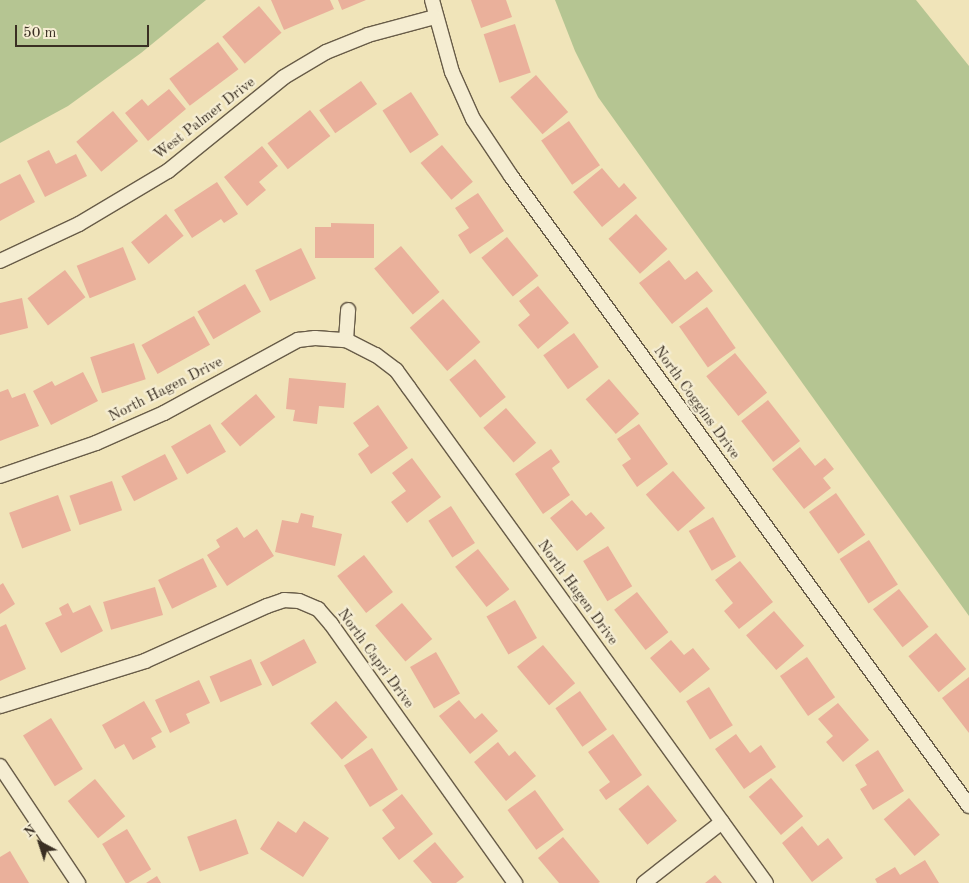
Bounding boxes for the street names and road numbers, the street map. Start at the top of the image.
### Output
street label: West Palmer Drive [151,74,259,164]
street label: North Coggins Drive [649,343,743,463]
street label: North Hagen Drive [106,354,226,426]
street label: North Hagen Drive [533,537,621,649]
street label: North Capri Drive [333,606,417,712]

